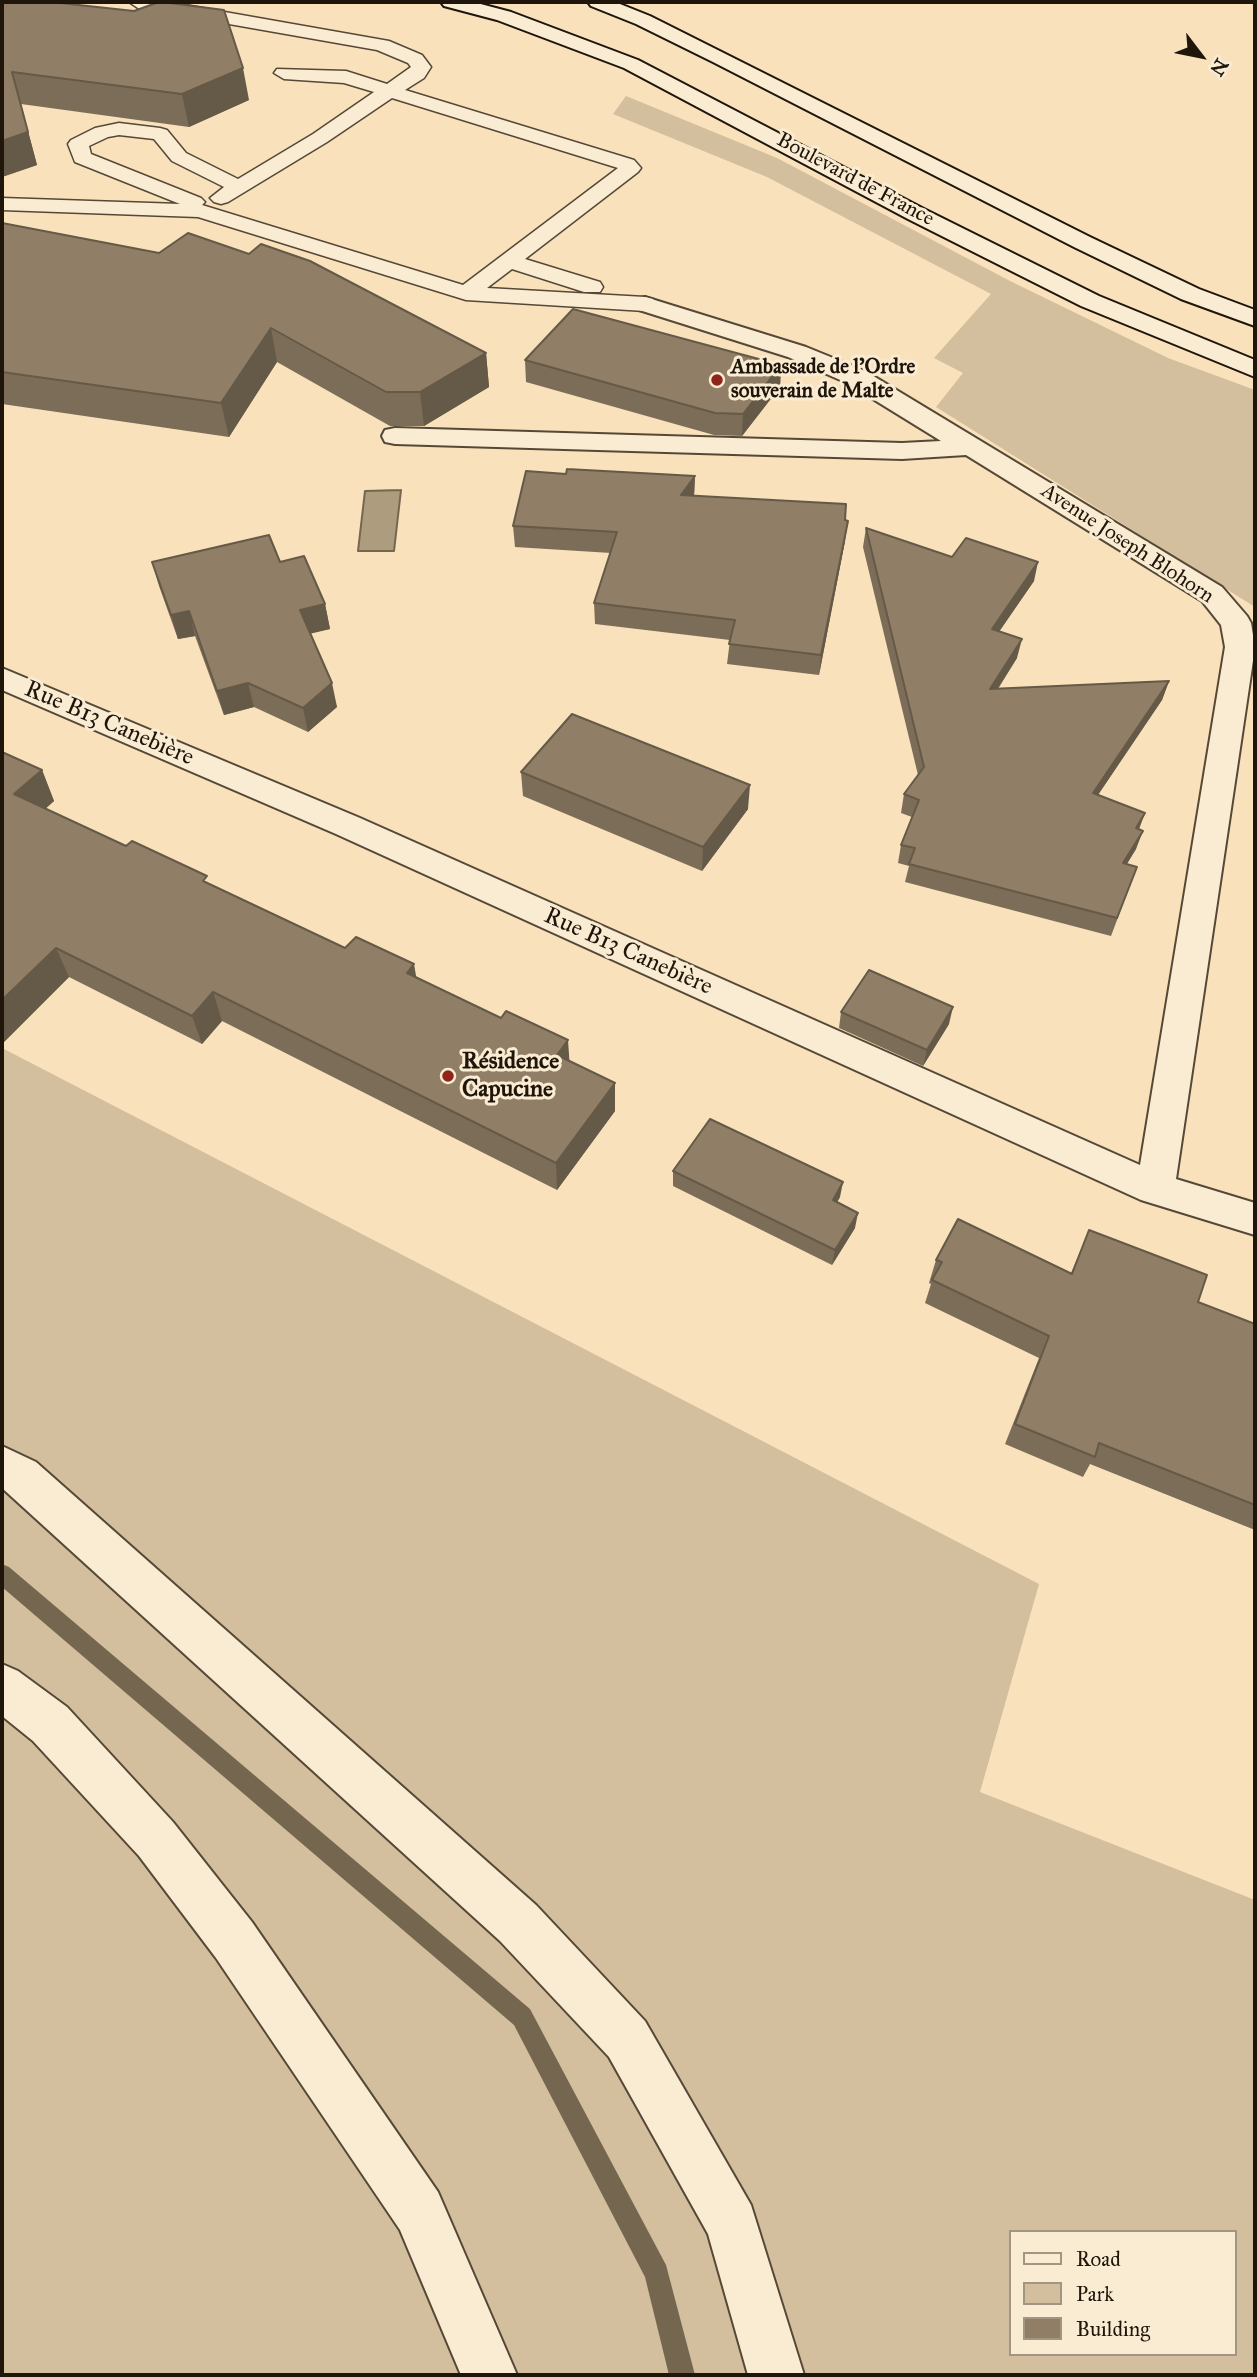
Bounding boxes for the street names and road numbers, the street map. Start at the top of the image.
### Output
street label: Boulevard de France [772,128,938,232]
street label: Avenue Joseph Blohorn [1036,479,1218,609]
street label: Rue B13 Canebière [20,675,198,773]
street label: Rue B13 Canebière [539,902,717,1002]

